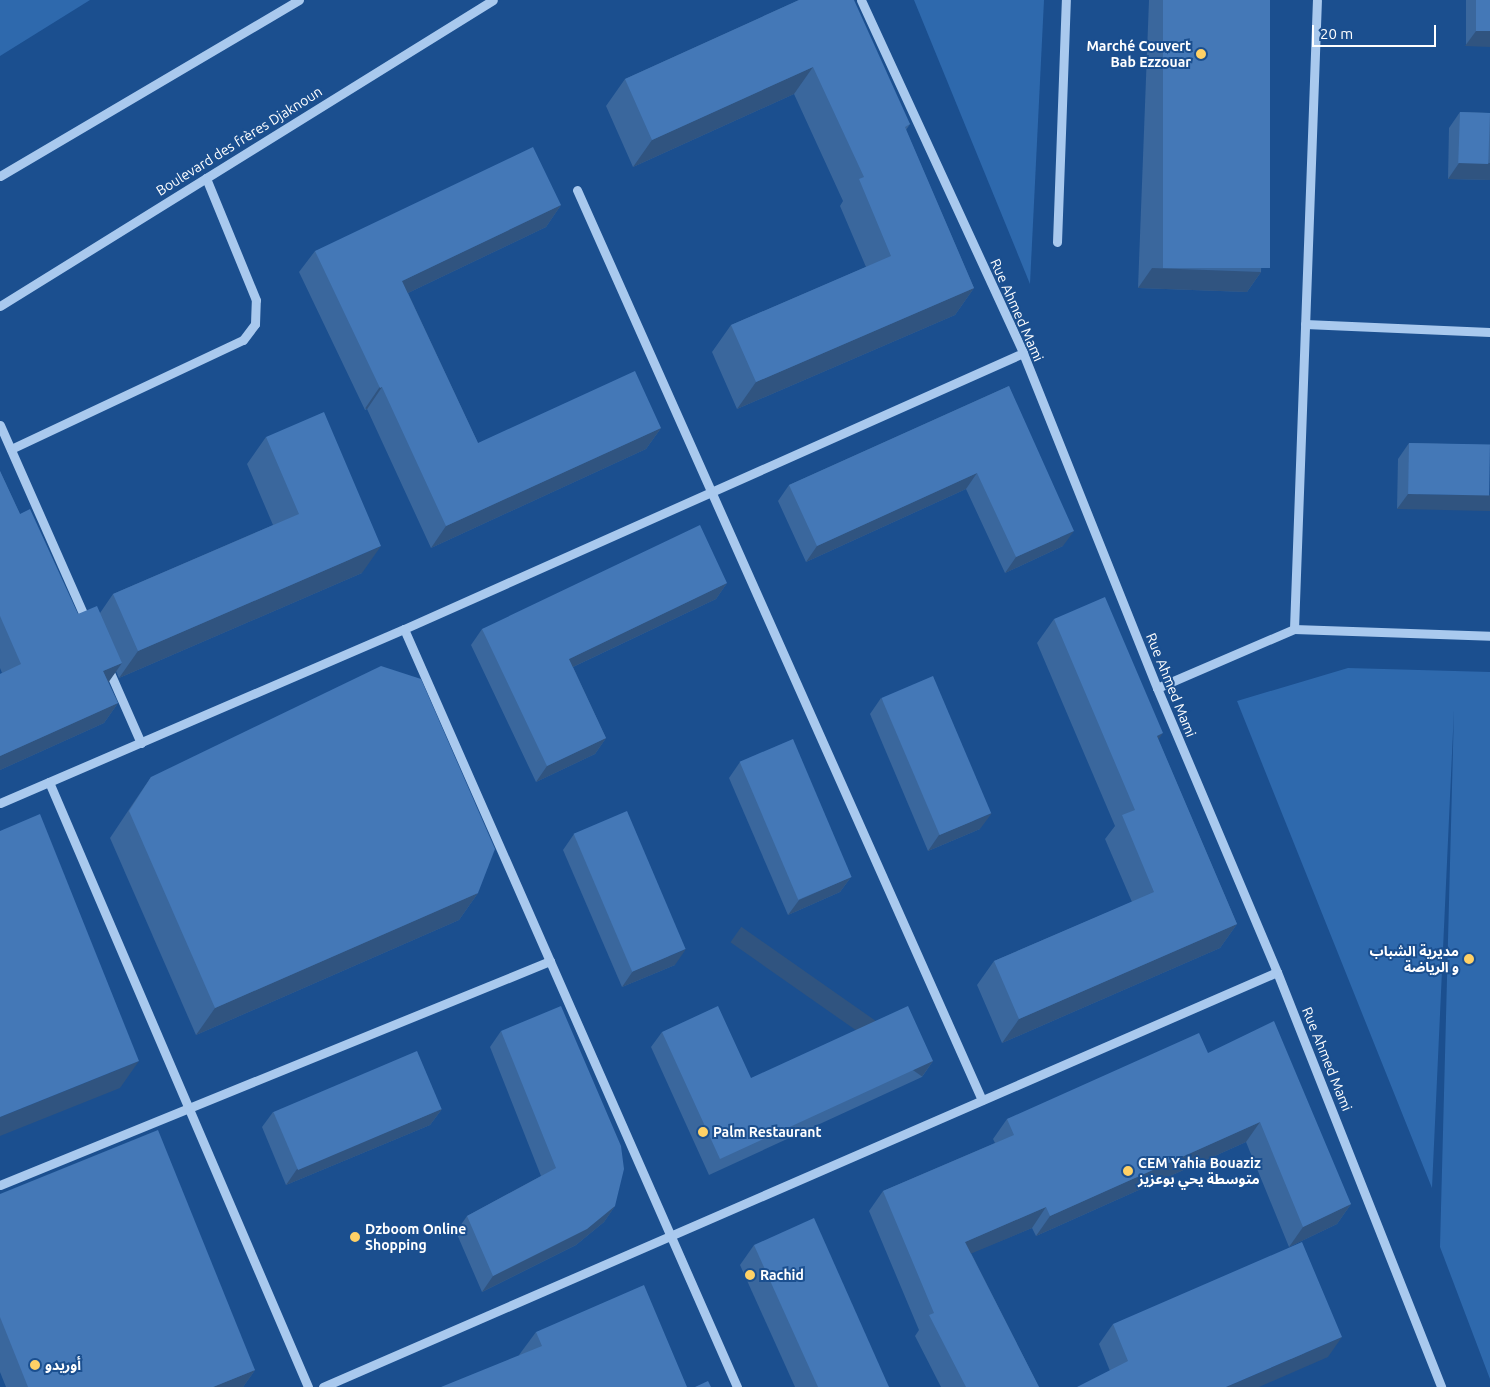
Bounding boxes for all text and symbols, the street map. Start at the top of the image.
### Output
scale bar [1315,15,1439,47]
text: 20 m [1320,25,1353,42]
place label: Marché Couvert Bab Ezzouar [1086,38,1191,70]
marker: Marché Couvert Bab Ezzouar [1195,48,1207,60]
street label: Boulevard des frères Djaknoun [153,83,325,199]
street label: Rue Ahmed Mami [987,256,1047,364]
street label: Rue Ahmed Mami [1142,630,1200,740]
place label: مديرية الشباب و الرياضة [1369,943,1459,976]
marker: مديرية الشباب و الرياضة [1463,953,1475,965]
street label: Rue Ahmed Mami [1298,1004,1356,1114]
place label: Palm Restaurant [713,1124,822,1140]
marker: Palm Restaurant [697,1126,709,1138]
place label: CEM Yahia Bouaziz متوسطة يحي بوعزيز [1138,1155,1261,1188]
marker: CEM Yahia Bouaziz متوسطة يحي بوعزيز [1122,1165,1134,1177]
place label: Dzboom Online Shopping [365,1221,466,1254]
marker: Dzboom Online Shopping [349,1231,361,1243]
place label: Rachid [760,1267,804,1283]
marker: Rachid [744,1269,756,1281]
place label: أوريدو [45,1357,81,1373]
marker: أوريدو [29,1359,41,1371]

